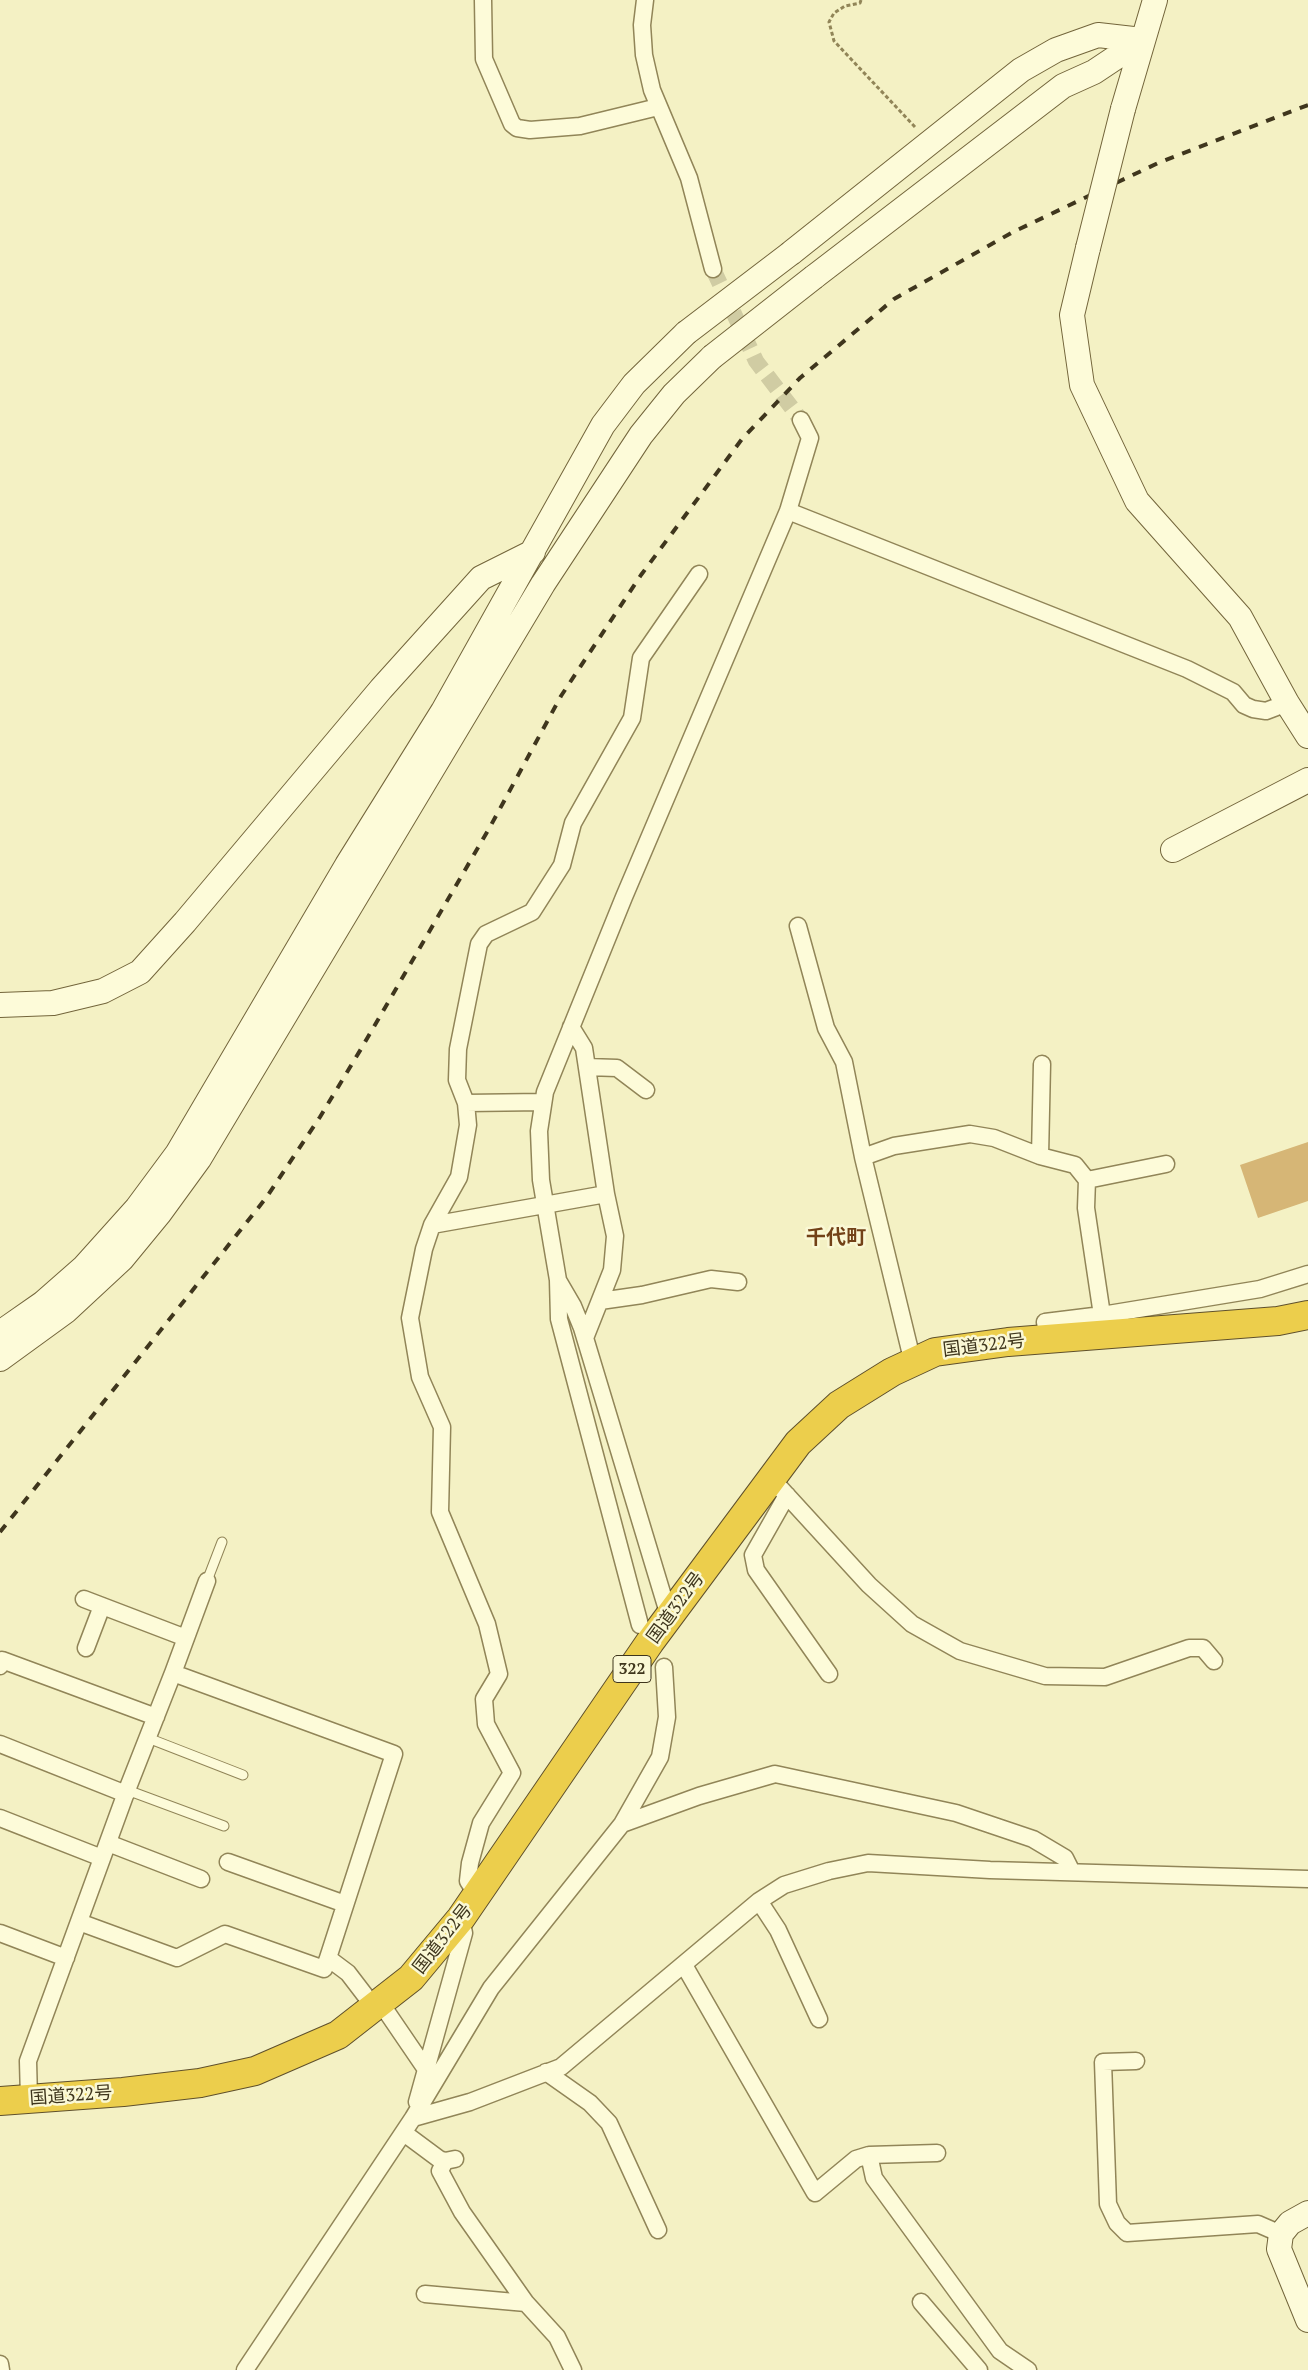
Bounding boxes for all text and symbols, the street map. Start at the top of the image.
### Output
district label: 千代町 [806,1226,866,1250]
street label: 国道322号 [942,1330,1026,1362]
street label: 国道322号 [643,1568,709,1648]
road number: 322 [613,1656,651,1682]
street label: 国道322号 [409,1900,477,1978]
street label: 国道322号 [29,2082,113,2110]

